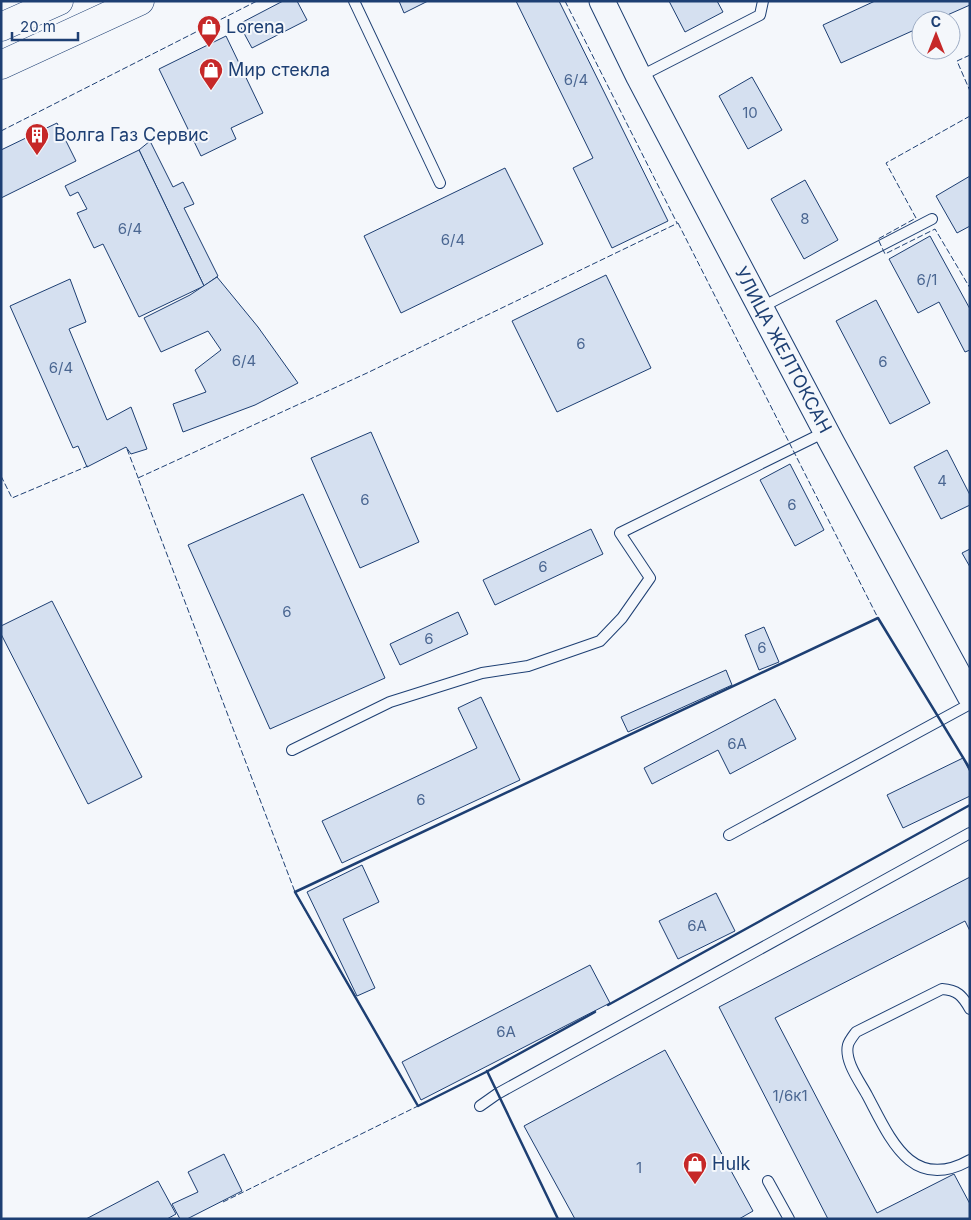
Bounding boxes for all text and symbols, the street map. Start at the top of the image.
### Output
scale bar [12,10,79,42]
north arrow [911,10,961,60]
text: С [931,13,941,30]
shop icon: Lorena [196,14,222,48]
place label: Lorena [226,16,285,37]
text: 20 m [20,17,56,36]
shop icon: Мир стекла [198,57,224,91]
place label: Мир стекла [228,59,330,80]
house number: 6/4 [564,70,588,89]
house number: 10 [742,103,758,122]
building icon: Волга Газ Сервис [24,122,50,156]
place label: Волга Газ Сервис [54,124,209,145]
house number: 8 [800,209,810,228]
house number: 6/4 [118,219,142,238]
house number: 6/4 [441,230,465,249]
street label: УЛИЦА ЖЕЛТОКСАН [731,263,836,436]
house number: 6/1 [917,270,937,289]
house number: 6 [576,334,586,353]
house number: 6/4 [232,351,256,370]
house number: 6 [878,352,888,371]
house number: 6/4 [49,358,73,377]
house number: 4 [937,471,947,490]
house number: 6 [360,490,370,509]
house number: 6 [787,495,797,514]
house number: 6 [538,557,548,576]
house number: 6 [282,602,292,621]
house number: 6 [424,629,434,648]
house number: 6 [757,638,767,657]
house number: 6А [727,734,747,753]
house number: 6 [416,790,426,809]
house number: 6А [687,916,707,935]
house number: 6А [496,1022,516,1041]
house number: 1/6к1 [772,1086,808,1105]
shop icon: Hulk [682,1151,708,1185]
place label: Hulk [712,1153,750,1174]
house number: 1 [636,1158,642,1177]

